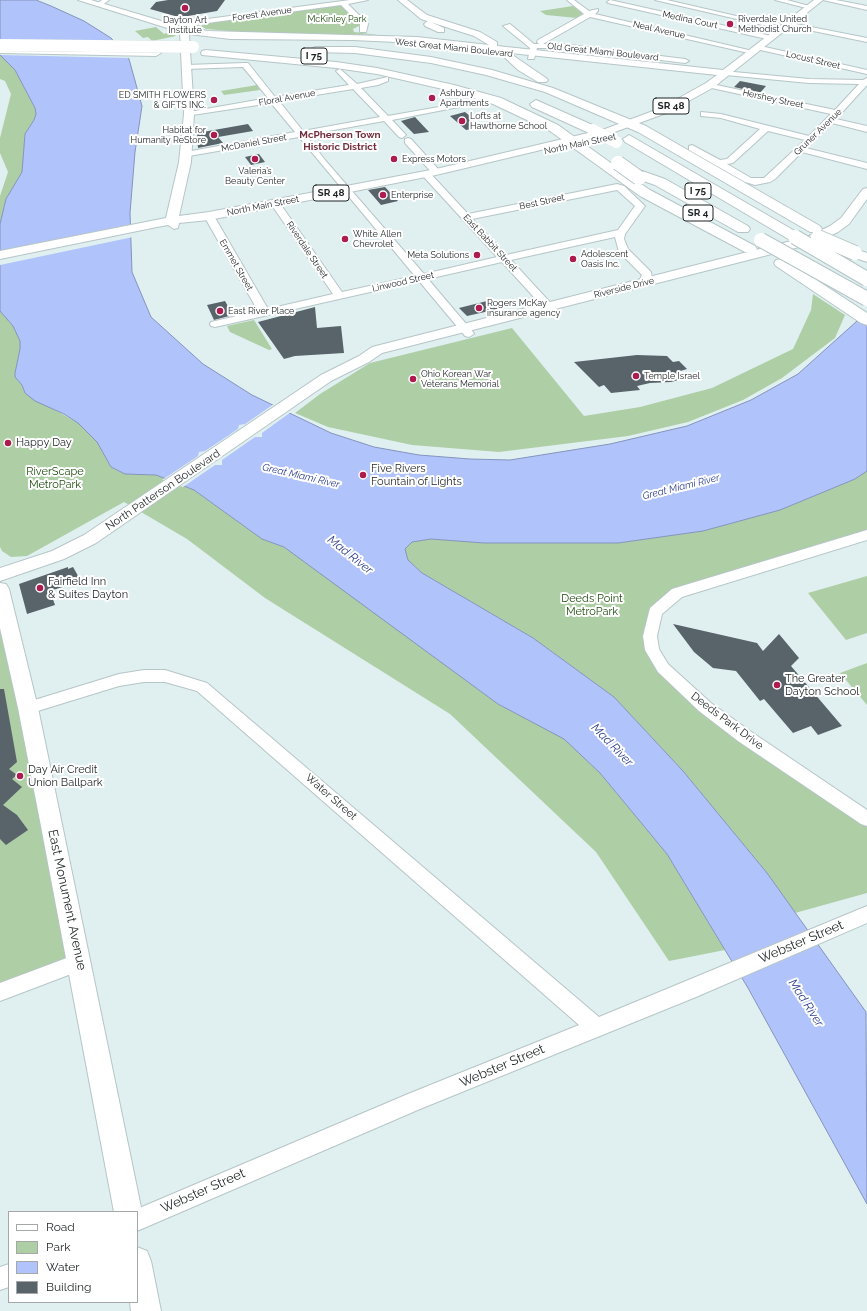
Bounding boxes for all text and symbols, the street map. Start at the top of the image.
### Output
marker: Dayton Art Institute [180,3,190,13]
street label: Forest Avenue [232,4,292,24]
street label: Medina Court [661,9,719,31]
park label: McKinley Park [308,14,366,24]
place label: Riverdale United Methodist Church [738,14,812,35]
place label: Dayton Art Institute [163,15,207,36]
street label: Neal Avenue [632,19,686,41]
marker: Riverdale United Methodist Church [725,19,735,29]
street label: West Great Miami Boulevard [395,36,513,60]
street label: Old Great Miami Boulevard [547,41,659,63]
road number: I 75 [301,48,327,64]
street label: Locust Street [785,49,841,71]
street label: Hershey Street [742,87,804,111]
street label: Floral Avenue [258,88,316,108]
place label: Ashbury Apartments [440,88,489,109]
place label: ED SMITH FLOWERS & GIFTS INC. [119,90,206,111]
marker: Ashbury Apartments [427,93,437,103]
marker: ED SMITH FLOWERS & GIFTS INC. [209,95,219,105]
road number: SR 48 [653,98,689,114]
street label: Gruner Avenue [792,106,844,158]
place label: Lofts at Hawthorne School [470,111,547,132]
marker: Lofts at Hawthorne School [457,116,467,126]
place label: Habitat for Humanity ReStore [130,125,206,146]
district label: McPherson Town Historic District [299,129,381,152]
marker: Habitat for Humanity ReStore [209,130,219,140]
street label: North Main Street [543,131,617,157]
street label: McDaniel Street [220,132,288,154]
marker: Valeria’s Beauty Center [250,154,260,164]
marker: Express Motors [389,154,399,164]
place label: Express Motors [402,154,466,164]
place label: Valeria’s Beauty Center [225,166,285,187]
road number: I 75 [685,183,711,199]
road number: SR 48 [313,185,349,201]
marker: Enterprise [378,190,388,200]
place label: Enterprise [391,190,433,200]
street label: Best Street [518,192,566,212]
street label: North Main Street [226,194,300,218]
road number: SR 4 [683,205,713,221]
street label: East Babbit Street [461,212,519,274]
street label: Riverdale Street [284,220,330,280]
place label: White Allen Chevrolet [353,229,402,250]
marker: White Allen Chevrolet [340,234,350,244]
street label: Emmet Street [217,237,255,293]
place label: Adolescent Oasis Inc. [581,249,628,270]
place label: Meta Solutions [407,250,469,260]
marker: Meta Solutions [472,250,482,260]
marker: Adolescent Oasis Inc. [568,254,578,264]
street label: Linwood Street [371,270,435,294]
street label: Riverside Drive [593,275,655,301]
place label: Rogers McKay insurance agency [487,298,560,319]
marker: Rogers McKay insurance agency [474,303,484,313]
marker: East River Place [215,306,225,316]
place label: East River Place [228,306,294,316]
place label: Ohio Korean War Veterans Memorial [421,369,499,390]
marker: Temple Israel [631,371,641,381]
place label: Temple Israel [644,371,700,381]
marker: Ohio Korean War Veterans Memorial [408,374,418,384]
place label: Happy Day [16,436,72,450]
marker: Happy Day [3,438,13,448]
street label: North Patterson Boulevard [103,447,223,533]
water label: Great Miami River [261,461,341,491]
place label: Five Rivers Fountain of Lights [371,462,462,488]
park label: RiverScape MetroPark [26,465,84,491]
marker: Five Rivers Fountain of Lights [358,470,368,480]
water label: Great Miami River [641,472,721,502]
water label: Mad River [325,533,375,577]
place label: Fairfield Inn & Suites Dayton [48,575,128,601]
marker: Fairfield Inn & Suites Dayton [35,583,45,593]
park label: Deeds Point MetroPark [561,592,623,618]
place label: The Greater Dayton School [785,672,859,698]
marker: The Greater Dayton School [772,680,782,690]
street label: Deeds Park Drive [688,689,766,753]
water label: Mad River [588,721,636,769]
place label: Day Air Credit Union Ballpark [28,763,103,789]
marker: Day Air Credit Union Ballpark [15,771,25,781]
street label: Water Street [302,771,360,823]
street label: East Monument Avenue [44,828,90,972]
street label: Webster Street [756,917,846,967]
water label: Mad River [785,977,827,1029]
street label: Webster Street [457,1041,547,1091]
street label: Webster Street [159,1165,247,1217]
legend [8,1211,138,1303]
text: Road [46,1220,75,1234]
text: Park [46,1240,71,1254]
text: Water [46,1260,80,1274]
text: Building [46,1280,92,1294]

